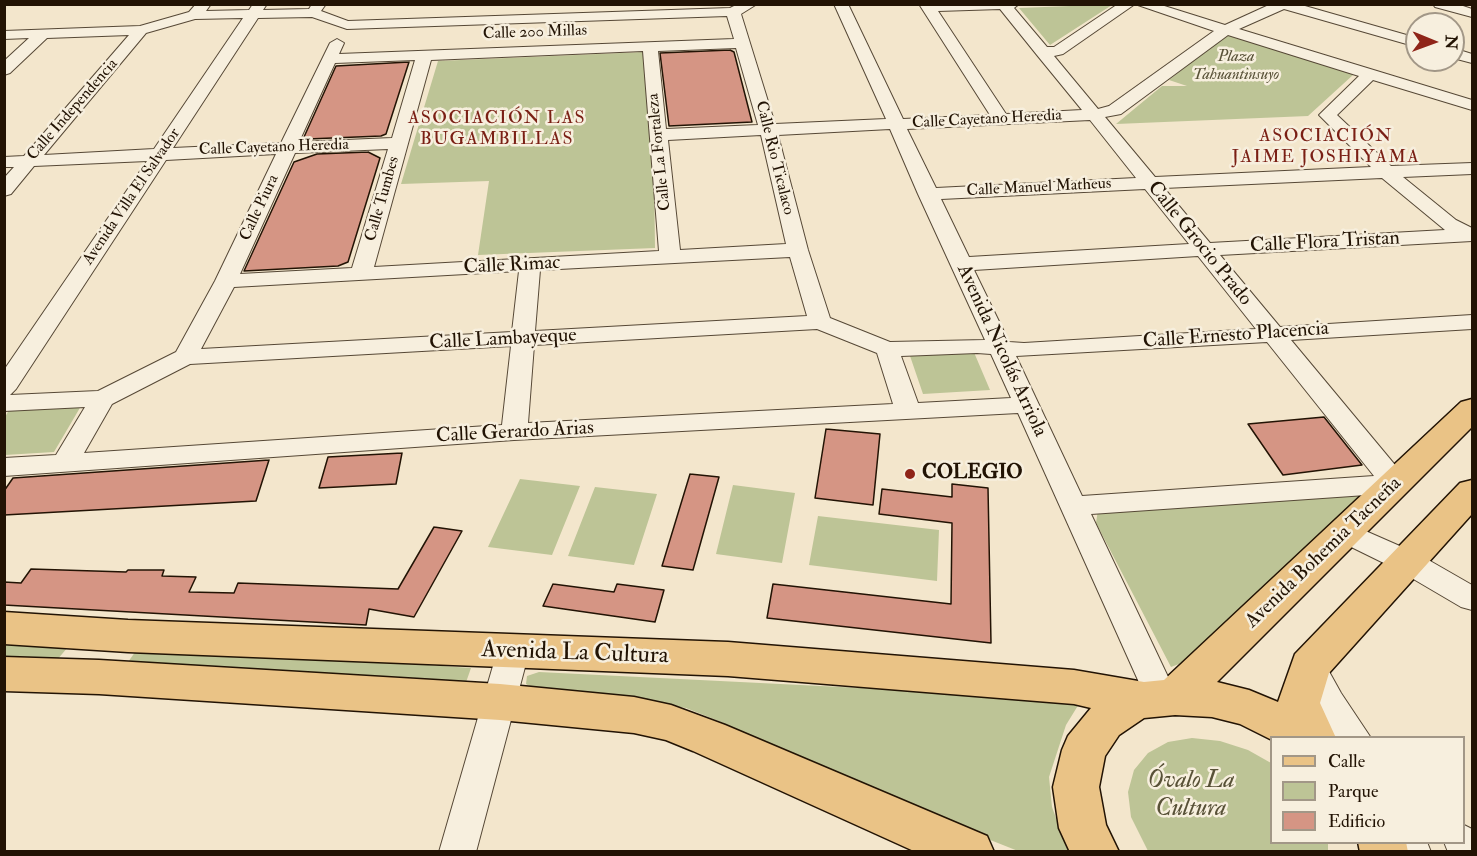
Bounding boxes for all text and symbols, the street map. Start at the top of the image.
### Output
north arrow [1405,12,1465,72]
street label: Calle 200 Millas [483,22,587,44]
text: N [1441,35,1461,50]
park label: Plaza Tahuantinsuyo [1193,48,1279,86]
street label: Calle Independencia [24,55,122,165]
street label: Calle La Fortaleza [644,92,676,212]
street label: Calle Rio Ticalaco [751,99,797,217]
street label: Calle Cayetano Heredia [912,106,1062,134]
district label: ASOCIACIÓN LAS BUGAMBILLAS [408,108,586,150]
street label: Avenida Villa El Salvador [79,125,185,269]
district label: ASOCIACIÓN JAIME JOSHIYAMA [1232,126,1420,168]
street label: Calle Cayetano Heredia [199,136,349,160]
street label: Calle Tumbes [362,154,404,244]
street label: Calle Piura [236,172,284,244]
street label: Calle Manuel Matheus [966,175,1112,201]
street label: Calle Grocio Prado [1141,177,1257,311]
street label: Calle Flora Tristan [1249,227,1401,259]
street label: Calle Rimac [463,251,561,281]
street label: Avenida Nicolás Arriola [951,261,1051,441]
street label: Calle Ernesto Placencia [1142,318,1330,354]
street label: Calle Lambayeque [429,324,577,356]
street label: Calle Gerardo Arias [436,417,594,449]
place label: COLEGIO [922,462,1023,486]
marker: COLEGIO [903,467,917,481]
street label: Avenida Bohemia Tacneña [1241,472,1407,634]
street label: Avenida La Cultura [481,636,669,672]
legend [1270,736,1465,844]
text: Calle [1328,750,1365,773]
park label: Óvalo La Cultura [1147,768,1235,824]
text: Parque [1328,780,1378,803]
text: Edificio [1328,810,1385,833]

